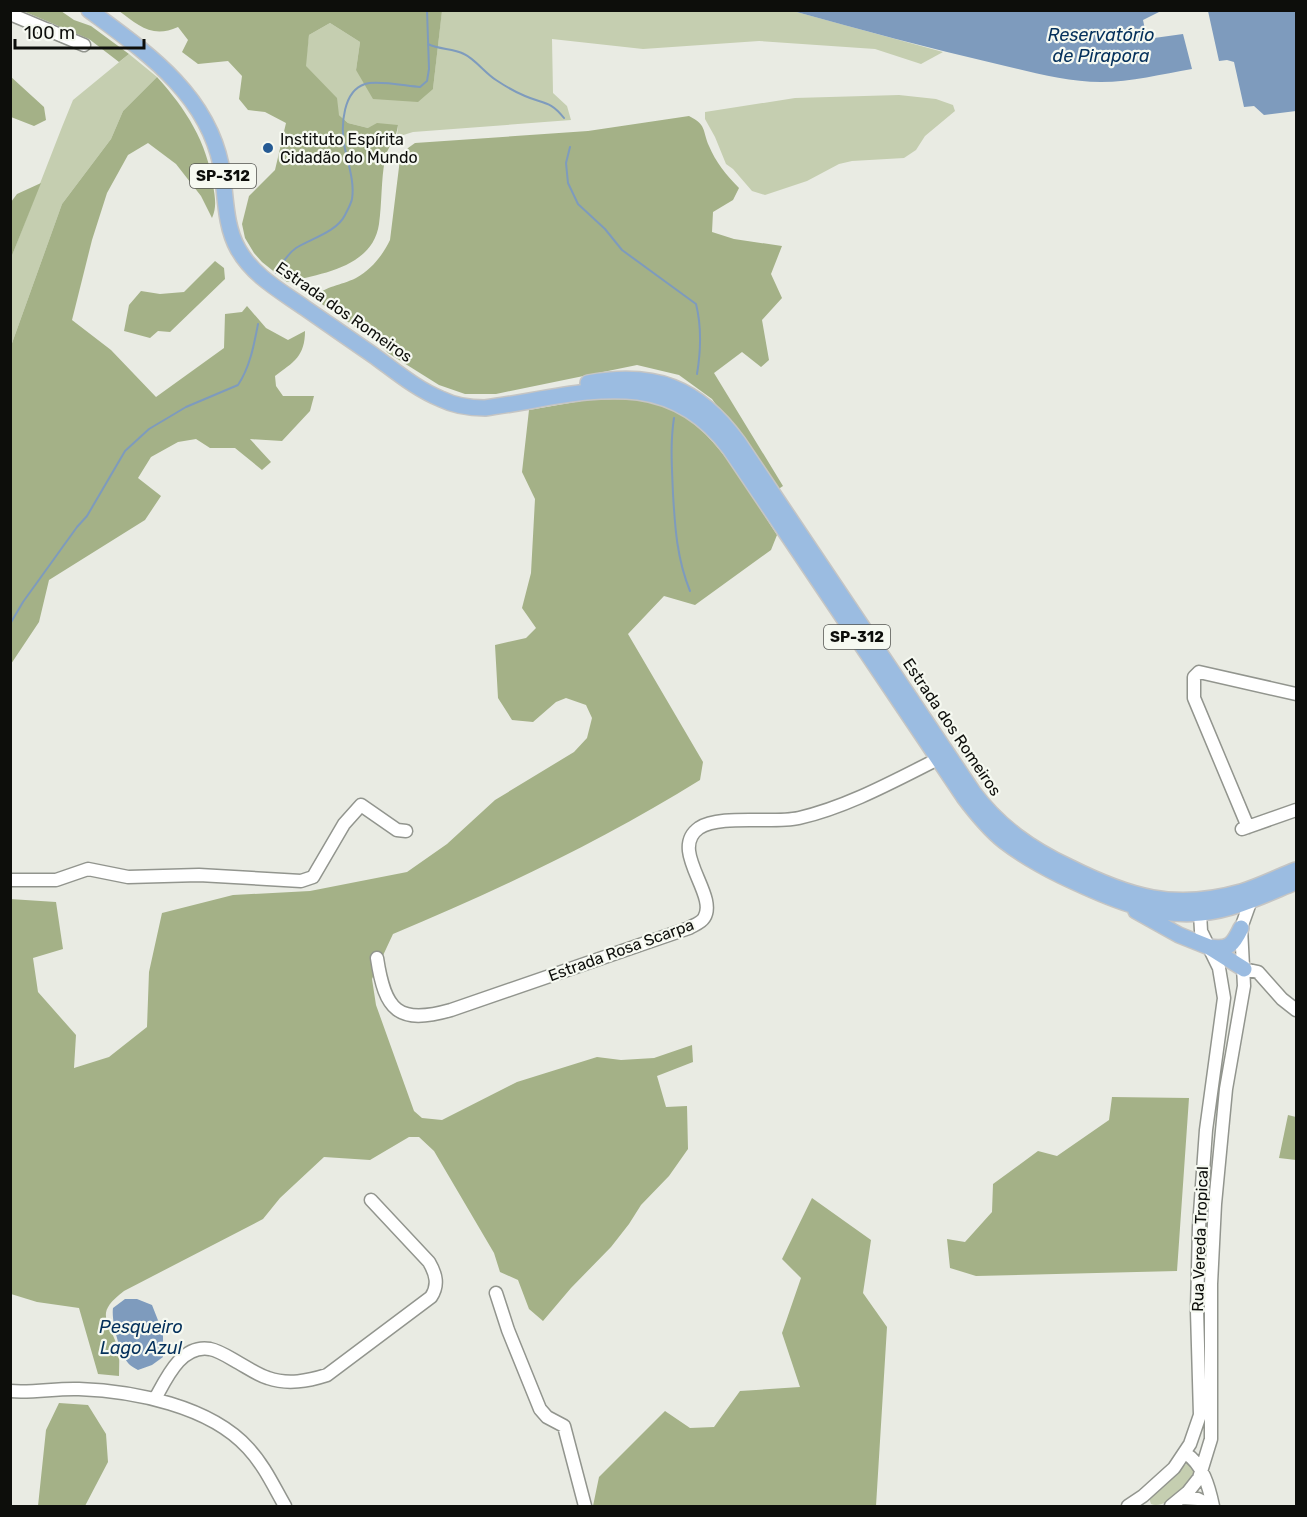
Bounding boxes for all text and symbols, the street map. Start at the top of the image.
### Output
scale bar [15,12,144,50]
text: 100 m [24,22,75,44]
water label: Reservatório de Pirapora [1047,24,1155,67]
place label: Instituto Espírita Cidadão do Mundo [280,130,418,167]
marker: Instituto Espírita Cidadão do Mundo [261,141,275,155]
road number: SP-312 [190,164,256,188]
street label: Estrada dos Romeiros [272,258,416,366]
road number: SP-312 [824,625,890,649]
street label: Estrada dos Romeiros [899,655,1005,799]
street label: Estrada Rosa Scarpa [546,915,696,985]
street label: Rua Vereda Tropical [1188,1166,1212,1312]
water label: Pesqueiro Lago Azul [99,1316,183,1359]

